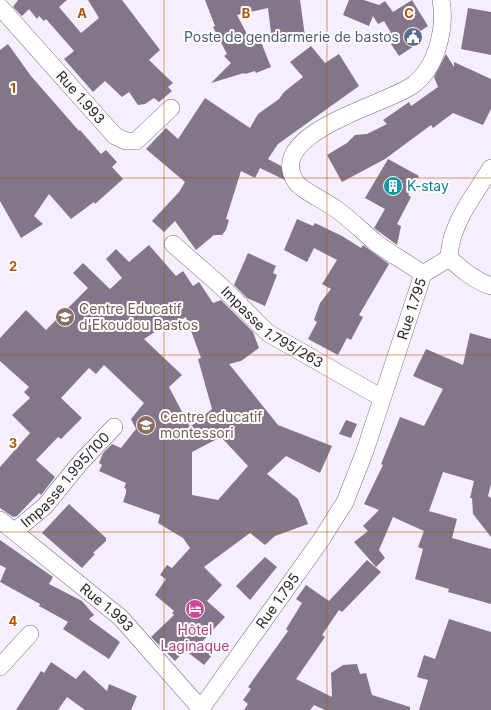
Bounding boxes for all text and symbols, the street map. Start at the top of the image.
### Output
text: A [77,5,87,21]
text: B [242,5,251,21]
text: C [404,5,414,21]
public building icon: Poste de gendarmerie de bastos [402,26,424,48]
place label: Poste de gendarmerie de bastos [184,28,399,45]
street label: Rue 1.993 [53,67,109,127]
text: 1 [10,80,16,96]
building icon: K-stay [382,175,404,197]
place label: K-stay [407,177,449,194]
text: 2 [9,258,17,274]
street label: Rue 1.795 [393,276,429,342]
street label: Impasse 1.795/263 [218,282,327,371]
place label: Centre Educatif d'Ekoudou Bastos [79,300,198,333]
school or university icon: Centre Educatif d'Ekoudou Bastos [54,306,76,328]
place label: Centre educatif montessori [160,408,263,441]
school or university icon: Centre educatif montessori [135,414,157,436]
street label: Impasse 1.995/100 [17,428,113,531]
text: 3 [9,435,17,451]
street label: Rue 1.795 [252,570,303,632]
street label: Rue 1.993 [77,579,138,634]
hotel icon: Hôtel Laginaque [184,598,206,620]
text: 4 [9,613,18,629]
place label: Hôtel Laginaque [161,621,229,654]

